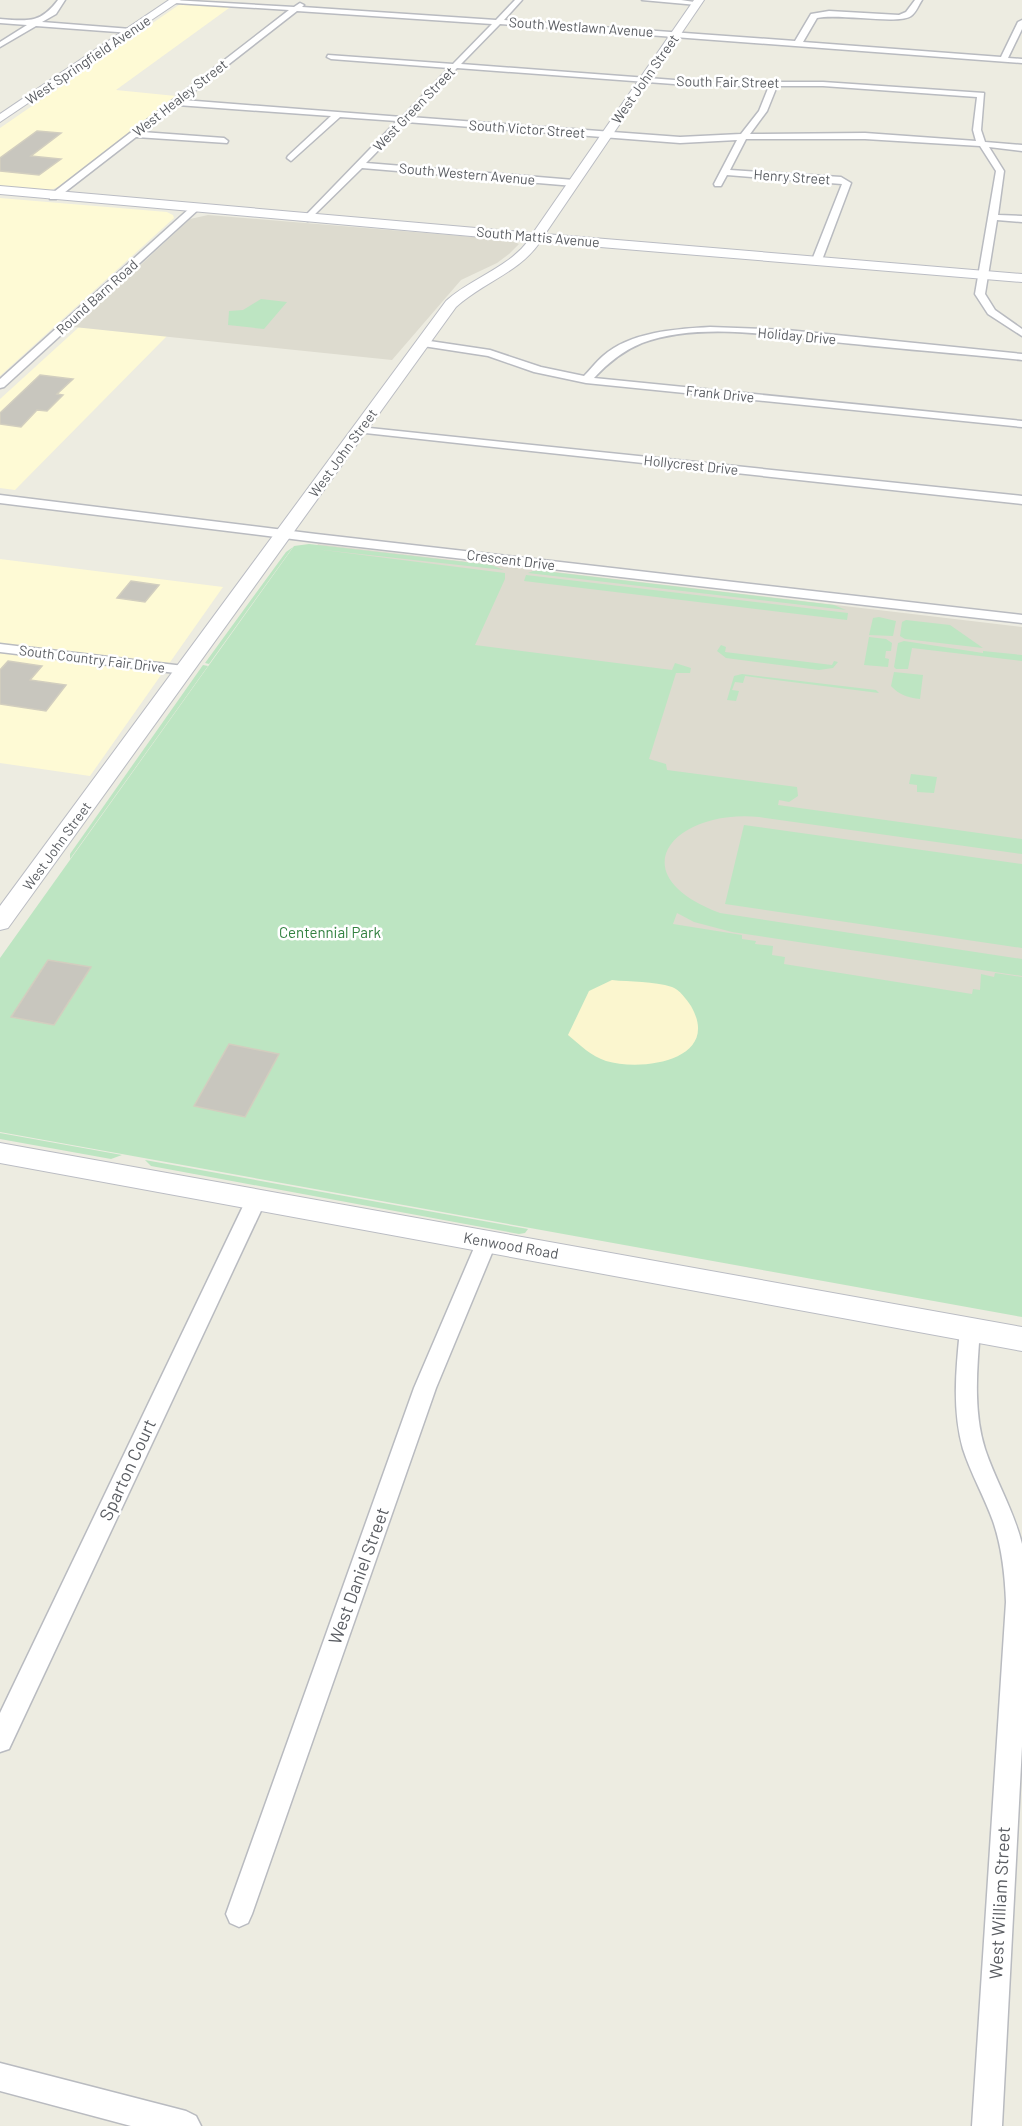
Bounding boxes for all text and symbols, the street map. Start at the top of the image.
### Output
street label: West Springfield Avenue [22,11,154,108]
street label: South Westlawn Avenue [508,13,654,40]
street label: West John Street [607,31,682,127]
street label: West Healey Street [129,55,230,140]
street label: West Green Street [369,63,458,154]
street label: South Fair Street [676,72,780,91]
street label: South Victor Street [468,116,586,141]
street label: South Western Avenue [398,159,536,188]
street label: Henry Street [753,165,831,188]
street label: South Mattis Avenue [476,223,600,250]
street label: Round Barn Road [52,256,141,338]
street label: Holiday Drive [757,324,837,347]
street label: Frank Drive [685,381,755,406]
street label: West John Street [305,405,380,500]
street label: Hollycrest Drive [643,451,739,478]
street label: Crescent Drive [466,546,556,573]
street label: South Country Fair Drive [18,641,166,676]
street label: West John Street [19,798,94,893]
park label: Centennial Park [279,923,381,941]
street label: Kenwood Road [462,1228,560,1262]
street label: Sparton Court [94,1415,160,1524]
street label: West Daniel Street [323,1504,393,1647]
street label: West William Street [984,1826,1014,1980]

